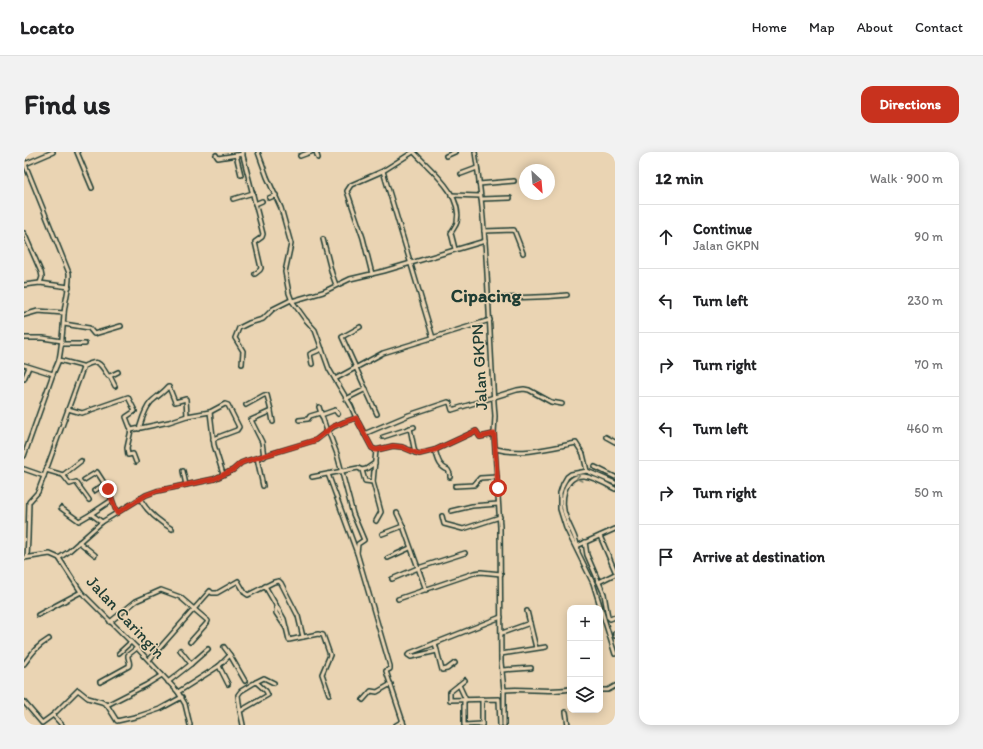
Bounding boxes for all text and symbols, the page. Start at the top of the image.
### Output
text: Locato [20,16,74,39]
text: Home [752,19,787,36]
text: Map [809,19,835,36]
text: About [857,19,893,36]
text: Contact [915,19,963,36]
button: Directions [861,86,959,123]
text: Find us [24,87,111,121]
north arrow [519,164,555,200]
text: 12 min [655,168,703,188]
text: Walk · 900 m [870,171,943,186]
text: Continue [693,220,752,238]
icon: ahead [655,226,677,248]
text: 90 m [914,229,943,244]
text: Jalan GKPN [693,238,759,253]
district label: Cipacing [451,284,522,307]
icon: left [655,290,677,312]
text: Turn left [693,292,748,310]
text: 230 m [907,293,943,308]
street label: Jalan GKPN [467,323,491,411]
icon: right [655,354,677,376]
text: Turn right [693,356,757,374]
text: 70 m [915,357,943,372]
icon: left [655,418,677,440]
text: Turn left [693,420,748,438]
text: 460 m [906,421,943,436]
one-way arrow [576,473,583,482]
route start [489,479,507,497]
route end [99,480,117,498]
icon: right [655,482,677,504]
text: Turn right [693,484,757,502]
text: 50 m [914,485,943,500]
icon: arrive [655,546,677,568]
text: Arrive at destination [693,548,825,566]
street label: Jalan Caringin [83,571,170,663]
map controls [567,605,603,713]
button: + [567,605,603,641]
button: − [567,641,603,677]
button: layers [567,677,603,713]

